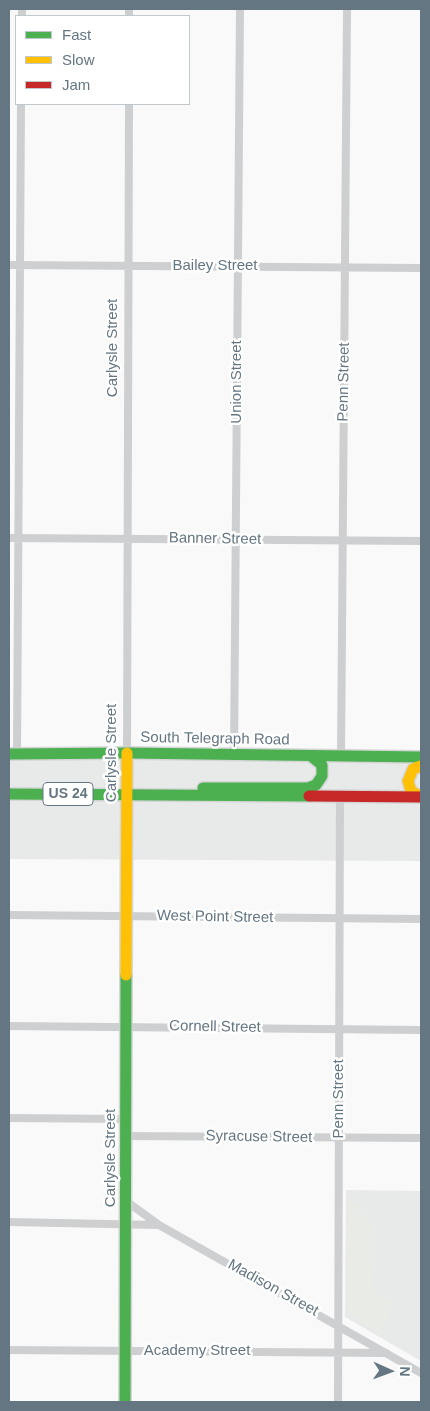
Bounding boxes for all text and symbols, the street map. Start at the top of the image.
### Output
legend [15,15,190,105]
text: Fast [62,26,91,43]
text: Slow [62,51,95,68]
text: Jam [62,76,90,93]
street label: Bailey Street [172,257,258,275]
street label: Carlysle Street [104,299,122,397]
street label: Union Street [228,340,246,424]
street label: Penn Street [334,342,354,422]
street label: Banner Street [169,529,261,549]
street label: Carlysle Street [103,704,121,802]
street label: South Telegraph Road [140,729,290,749]
road number: US 24 [43,782,93,806]
street label: West Point Street [157,907,273,927]
street label: Cornell Street [169,1017,261,1037]
street label: Penn Street [330,1059,348,1139]
street label: Carlysle Street [102,1109,120,1207]
street label: Syracuse Street [205,1127,313,1147]
street label: Madison Street [225,1256,321,1320]
street label: Academy Street [144,1342,250,1360]
north arrow [365,1346,415,1396]
text: N [397,1366,413,1377]

